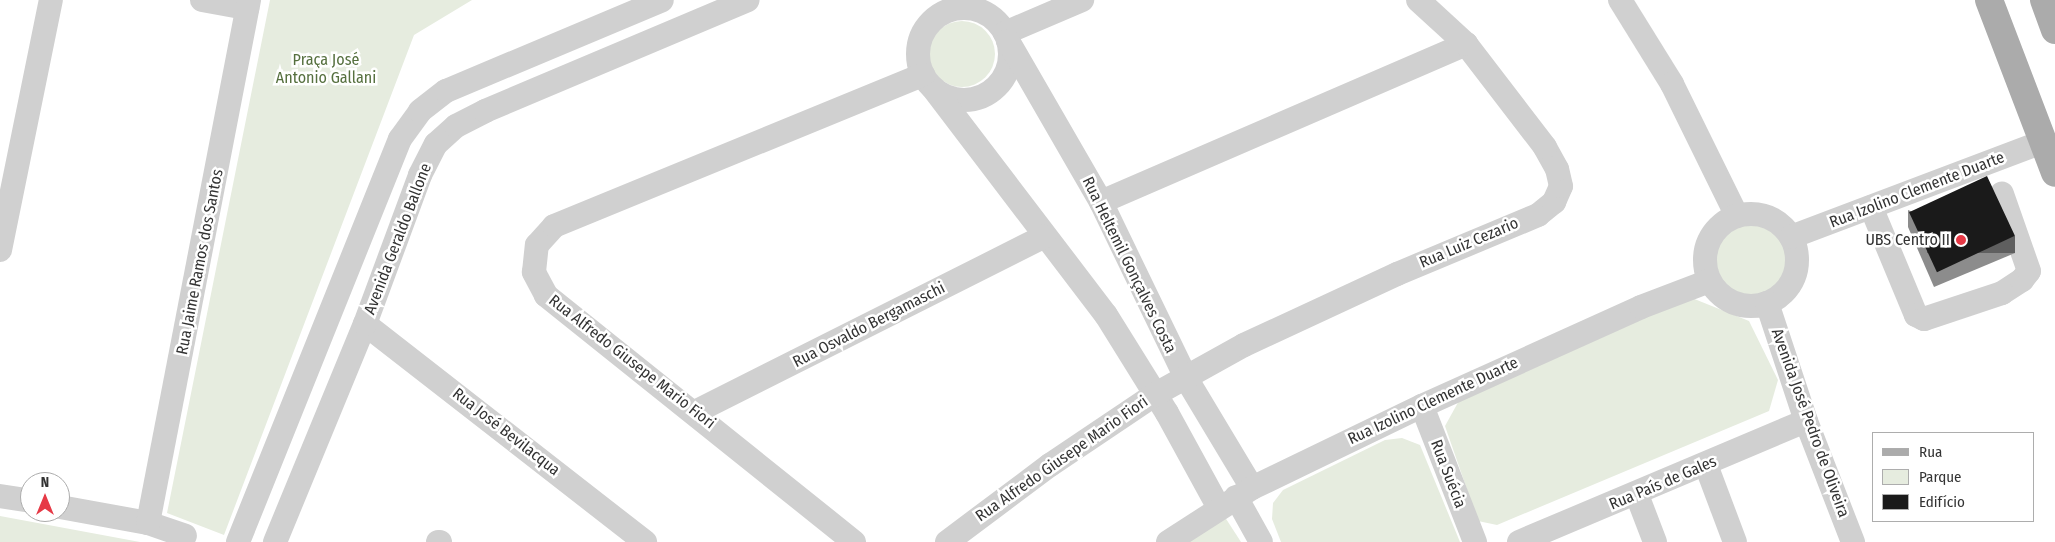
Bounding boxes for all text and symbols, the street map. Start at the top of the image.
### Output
park label: Praça José Antonio Gallani [276,50,376,88]
street label: Rua Izolino Clemente Duarte [1827,148,2007,232]
street label: Avenida Geraldo Ballone [360,161,436,317]
street label: Rua Jaime Ramos dos Santos [173,168,227,356]
street label: Rua Heltemil Gonçalves Costa [1078,174,1180,356]
street label: Rua Luiz Cezario [1417,214,1521,272]
place label: UBS Centro II [1865,230,1950,250]
marker: UBS Centro II [1954,233,1968,247]
street label: Rua Osvaldo Bergamaschi [790,278,948,372]
street label: Rua Alfredo Giusepe Mario Fiori [545,291,719,433]
street label: Avenida José Pedro de Oliveira [1767,326,1853,520]
street label: Rua Izolino Clemente Duarte [1345,353,1521,449]
street label: Rua José Bevilacqua [448,384,564,480]
street label: Rua Alfredo Giusepe Mario Fiori [972,392,1152,526]
legend [1872,432,2035,522]
street label: Rua Suécia [1426,437,1470,511]
text: Rua [1919,443,1942,461]
street label: Rua País de Gales [1606,452,1720,514]
text: Parque [1919,468,1962,486]
north arrow [20,472,70,522]
text: N [41,474,49,491]
text: Edifício [1919,493,1965,511]

